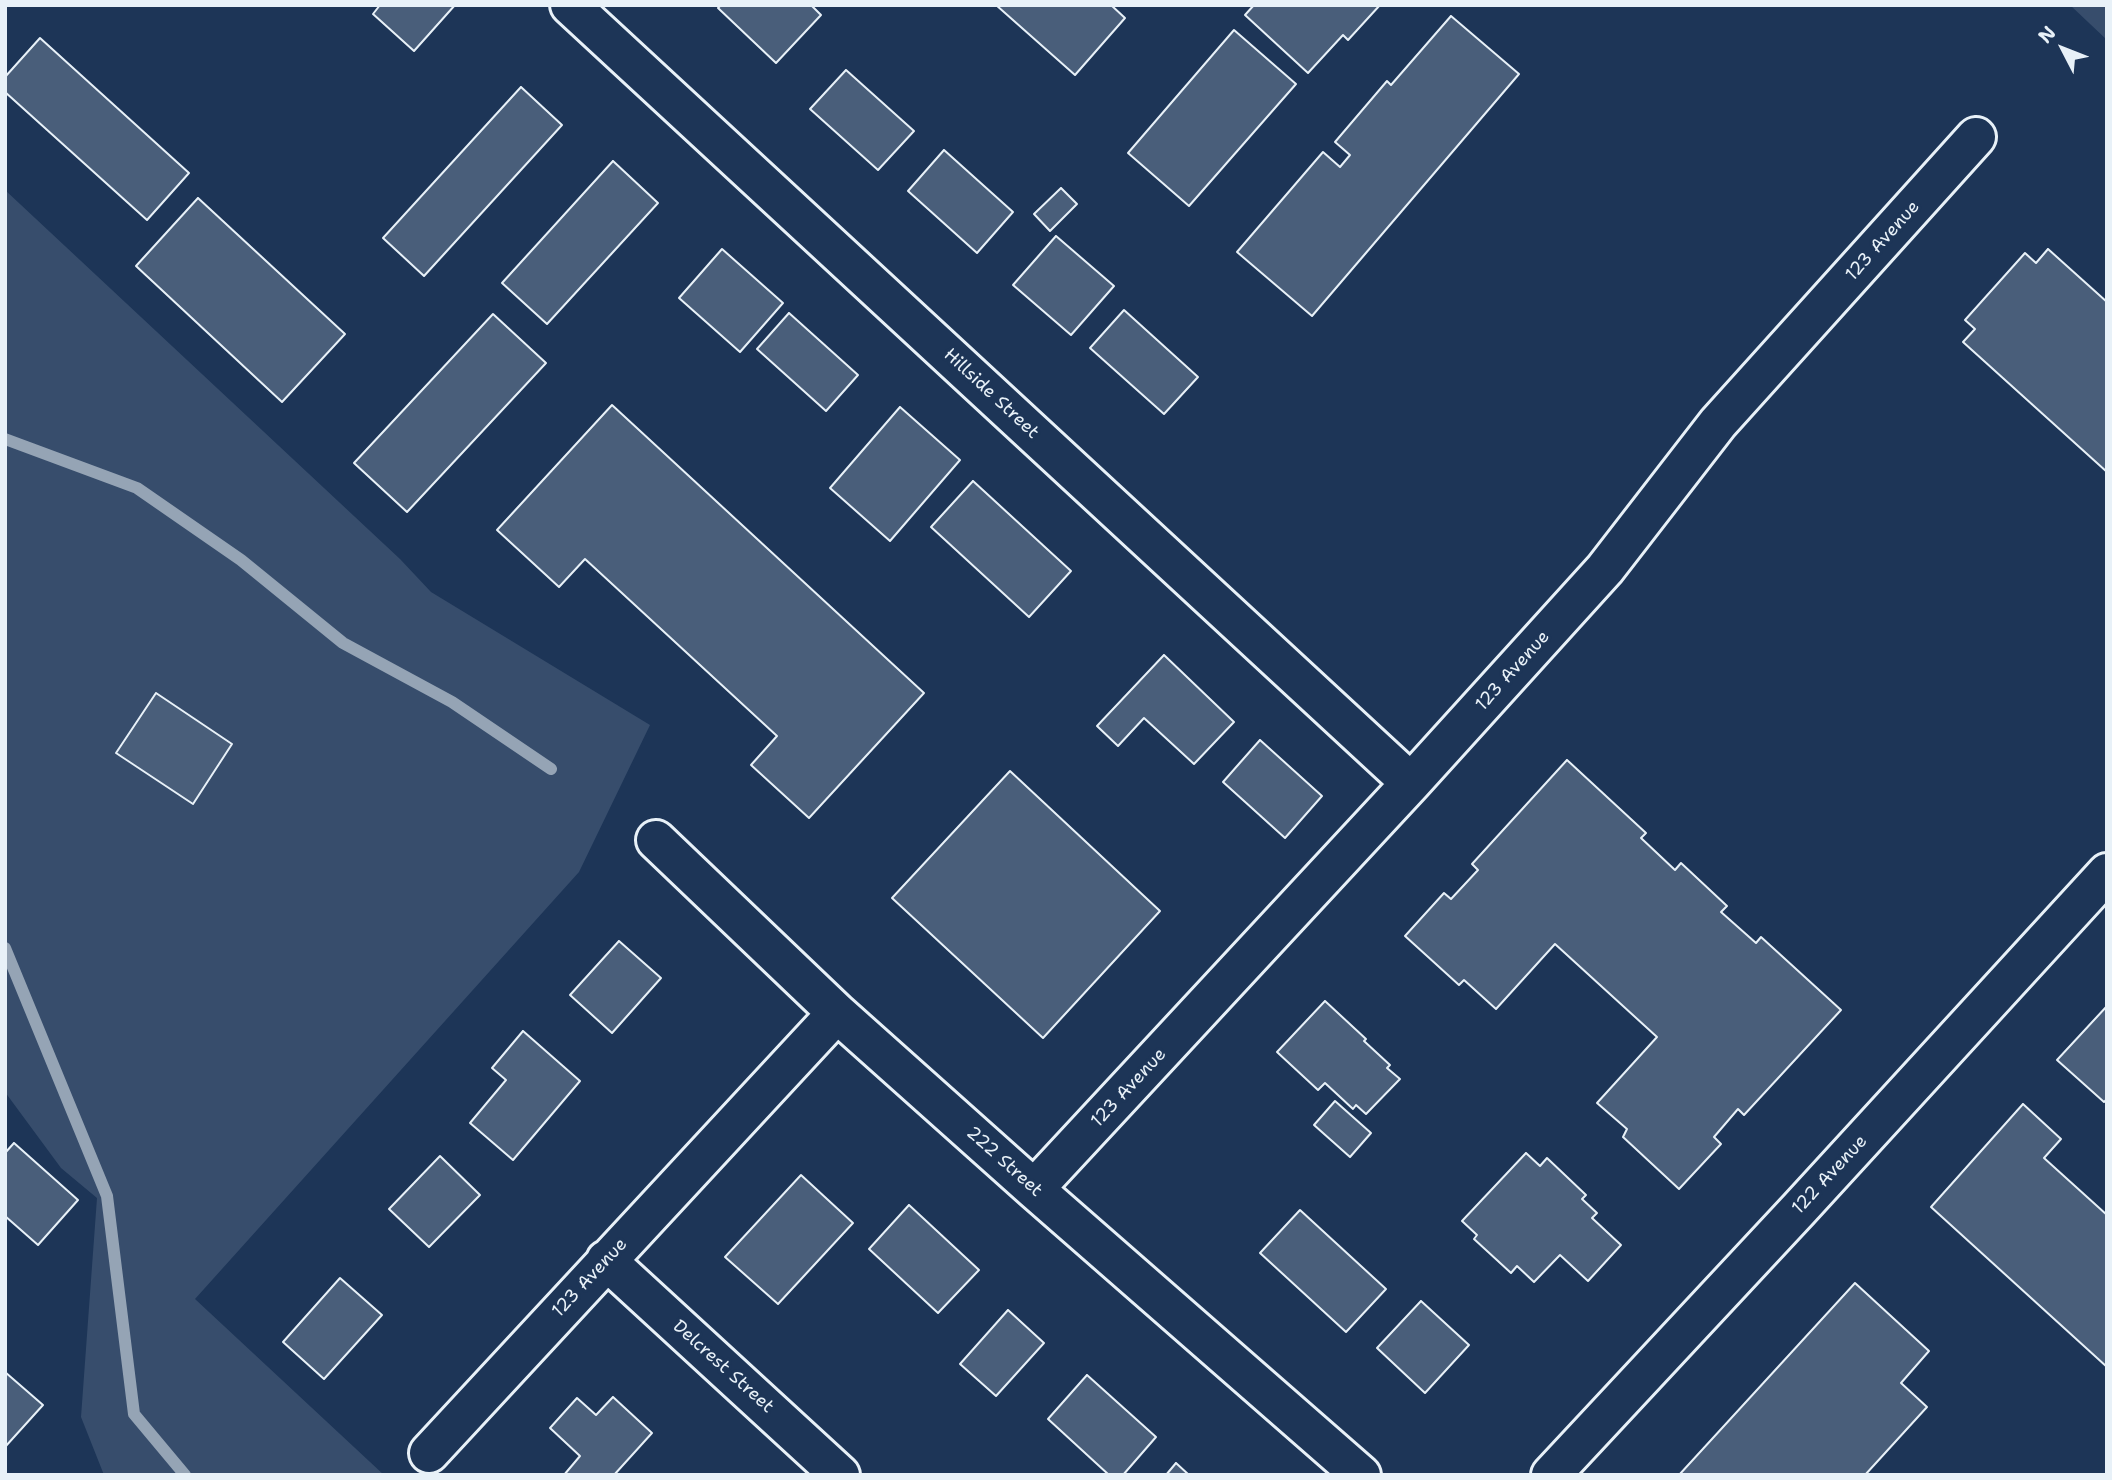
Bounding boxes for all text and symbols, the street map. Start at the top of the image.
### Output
north arrow [2028,14,2098,84]
text: N [2033,21,2061,49]
street label: 123 Avenue [1841,196,1925,286]
street label: Hillside Street [939,344,1043,444]
street label: 123 Avenue [1471,626,1555,716]
street label: 123 Avenue [1087,1044,1171,1132]
street label: 222 Street [961,1122,1047,1202]
street label: 122 Avenue [1788,1131,1872,1219]
street label: 123 Avenue [548,1234,632,1322]
street label: Delcrest Street [668,1316,778,1418]

